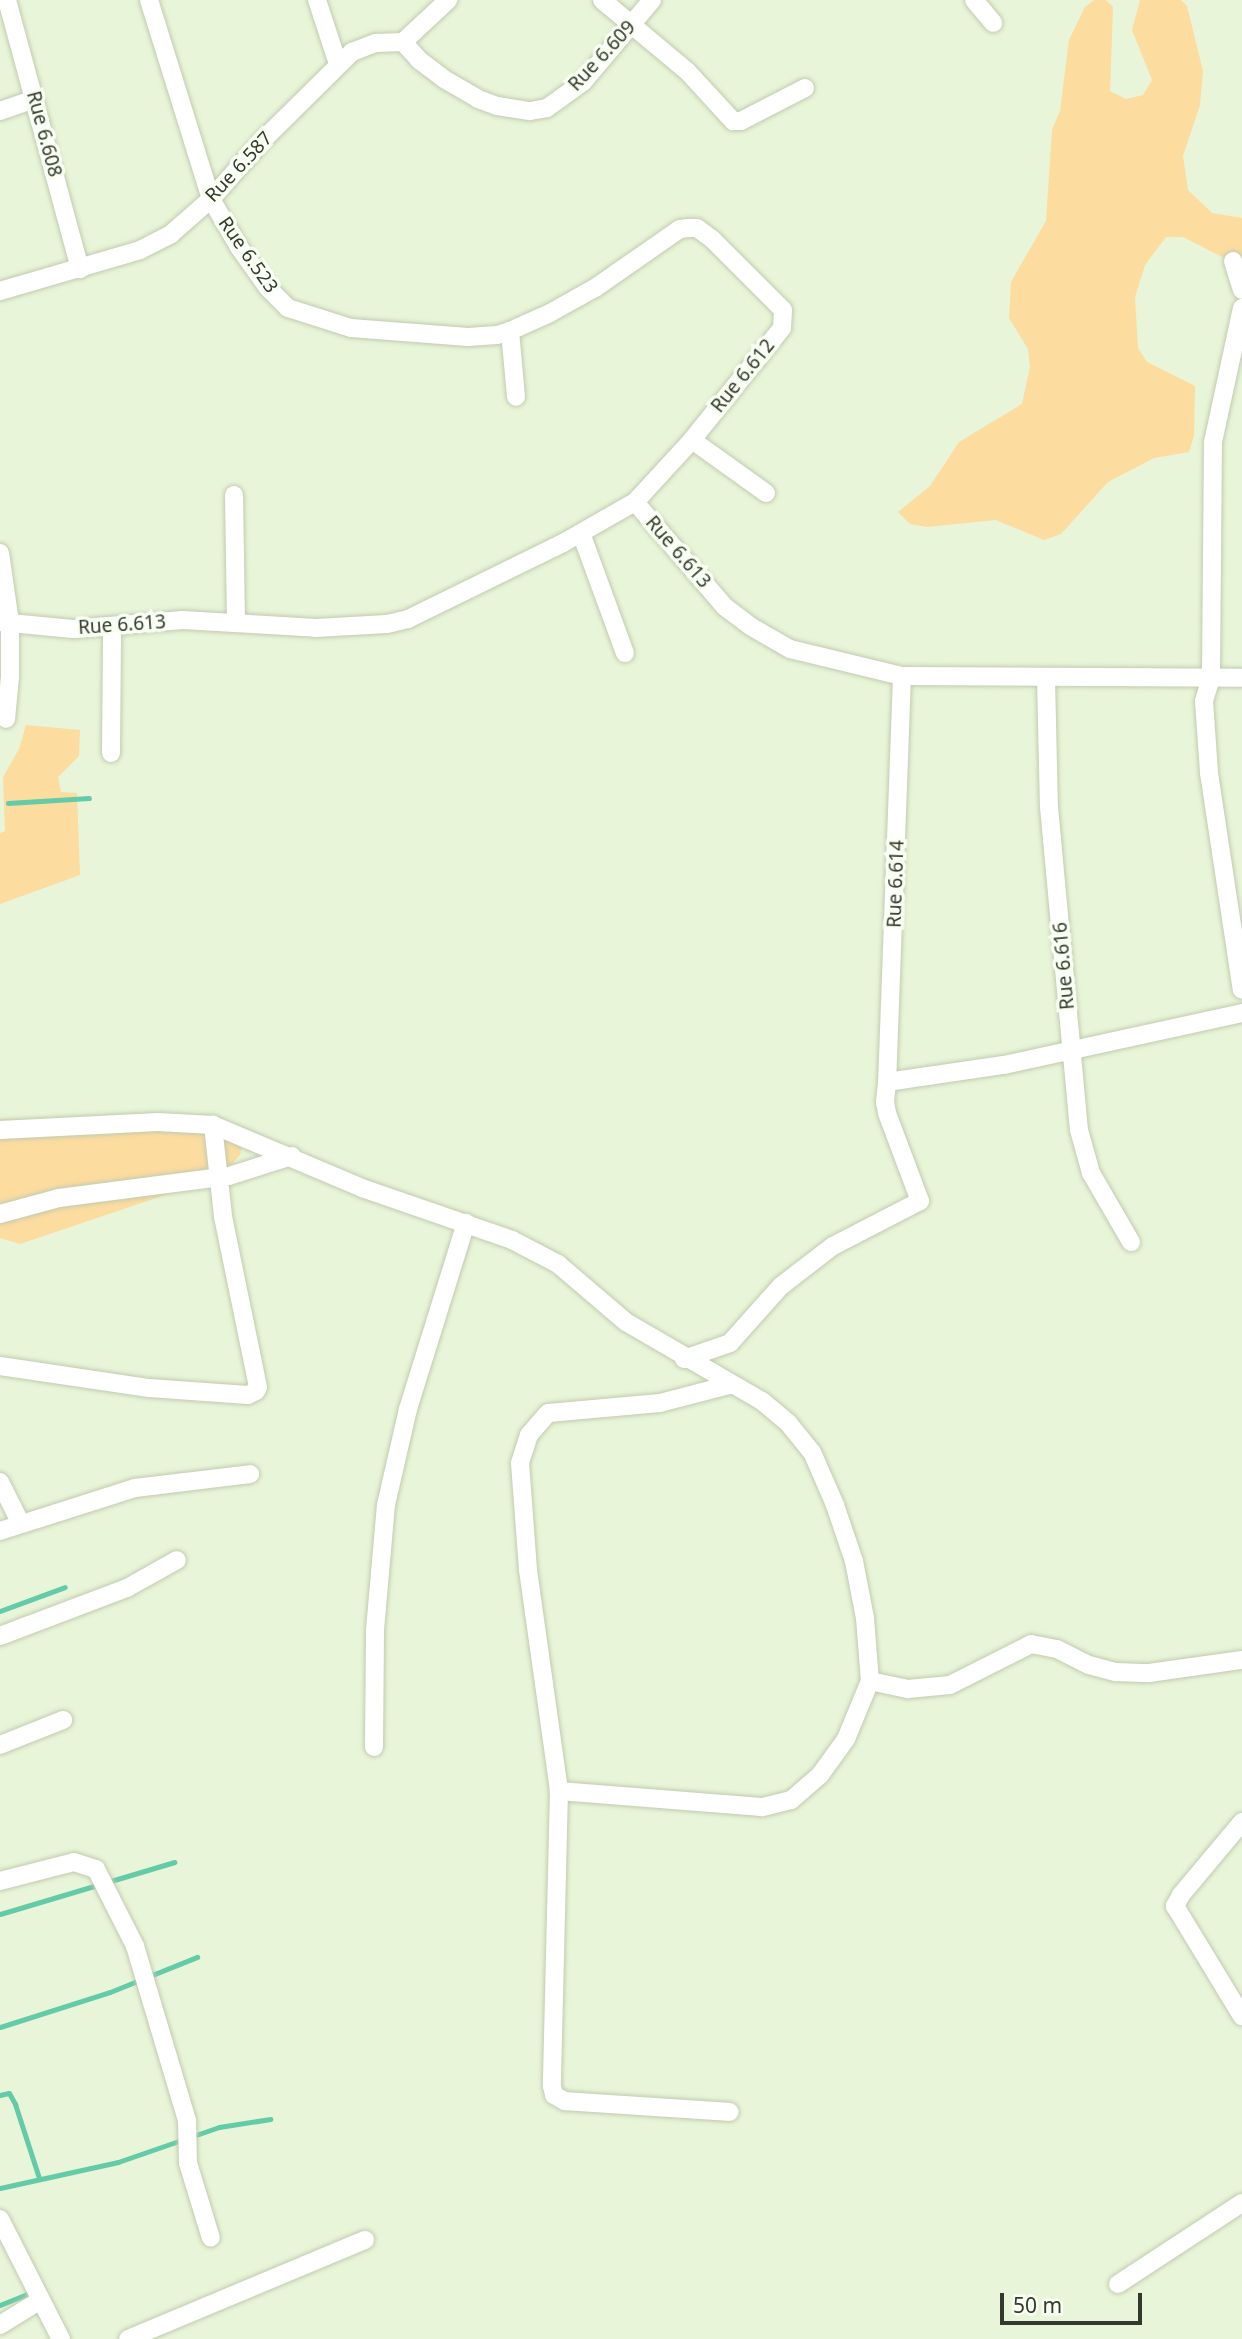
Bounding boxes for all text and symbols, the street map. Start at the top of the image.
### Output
street label: Rue 6.609 [564,16,640,96]
street label: Rue 6.608 [22,89,66,179]
street label: Rue 6.587 [201,127,277,207]
street label: Rue 6.523 [213,213,283,297]
street label: Rue 6.612 [707,335,779,417]
street label: Rue 6.613 [641,511,715,593]
street label: Rue 6.613 [77,611,167,639]
street label: Rue 6.614 [883,840,909,928]
street label: Rue 6.616 [1049,921,1079,1011]
scale bar [1004,2280,1146,2324]
text: 50 m [1013,2291,1062,2319]

